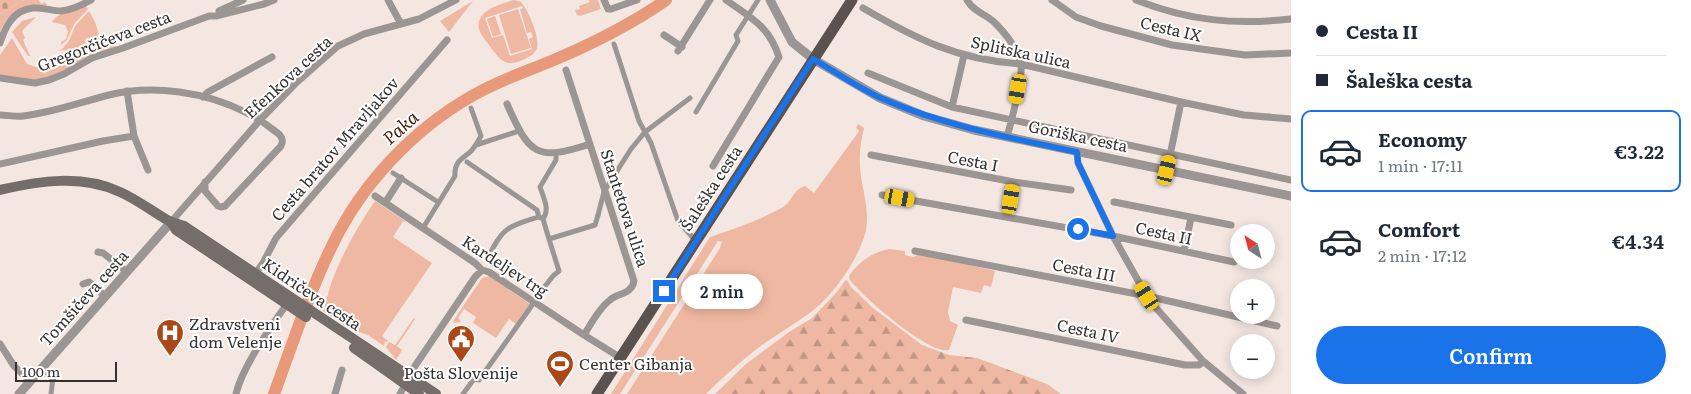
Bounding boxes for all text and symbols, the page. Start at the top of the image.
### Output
street label: Gregorčičeva cesta [33,3,174,77]
street label: Cesta IX [1138,9,1205,47]
text: Cesta II [1346,17,1418,45]
street label: Efenkova cesta [238,29,337,123]
street label: Splitska ulica [969,29,1074,73]
text: Šaleška cesta [1346,66,1472,94]
street label: Cesta bratov Mravljakov [265,70,404,226]
car [1008,73,1027,105]
water label: Paka [376,103,425,150]
street label: Goriška cesta [1026,113,1130,157]
text: Economy [1378,125,1467,153]
icon: car [1318,129,1363,174]
text: €3.22 [1614,137,1664,165]
street label: Šaleška cesta [673,139,747,235]
street label: Cesta I [946,143,1001,177]
street label: Stantetova ulica [596,146,656,270]
text: 1 min · 17:11 [1378,153,1463,177]
car [1156,154,1177,186]
car [1001,183,1020,215]
car [883,188,916,208]
street label: Cesta II [1134,214,1195,250]
text: Comfort [1378,215,1460,243]
route start [1067,218,1089,240]
icon: car [1318,219,1363,264]
north arrow [1230,224,1275,269]
map controls [1230,224,1275,379]
text: €4.34 [1612,227,1664,255]
street label: Kardeljev trg [458,228,553,302]
street label: Tomšičeva cesta [33,243,134,351]
text: 2 min · 17:12 [1378,243,1466,267]
street label: Kidričeva cesta [258,251,367,335]
street label: Cesta III [1050,251,1118,287]
callout: 2 min [682,274,764,308]
text: 2 min [700,279,744,303]
car [1132,279,1161,313]
button: + [1230,279,1275,324]
route end [653,280,675,302]
place label: Zdravstveni dom Velenje [189,311,282,353]
street label: Cesta IV [1055,312,1122,348]
hospital icon: Zdravstveni dom Velenje [155,318,185,357]
public building icon: Pošta Slovenije [446,324,476,363]
button: Confirm [1316,326,1666,384]
button: − [1230,334,1275,379]
sports icon: Center Gibanja [545,349,575,388]
place label: Center Gibanja [579,351,693,375]
scale bar [15,359,118,382]
place label: Pošta Slovenije [404,360,518,384]
text: 100 m [22,361,60,381]

